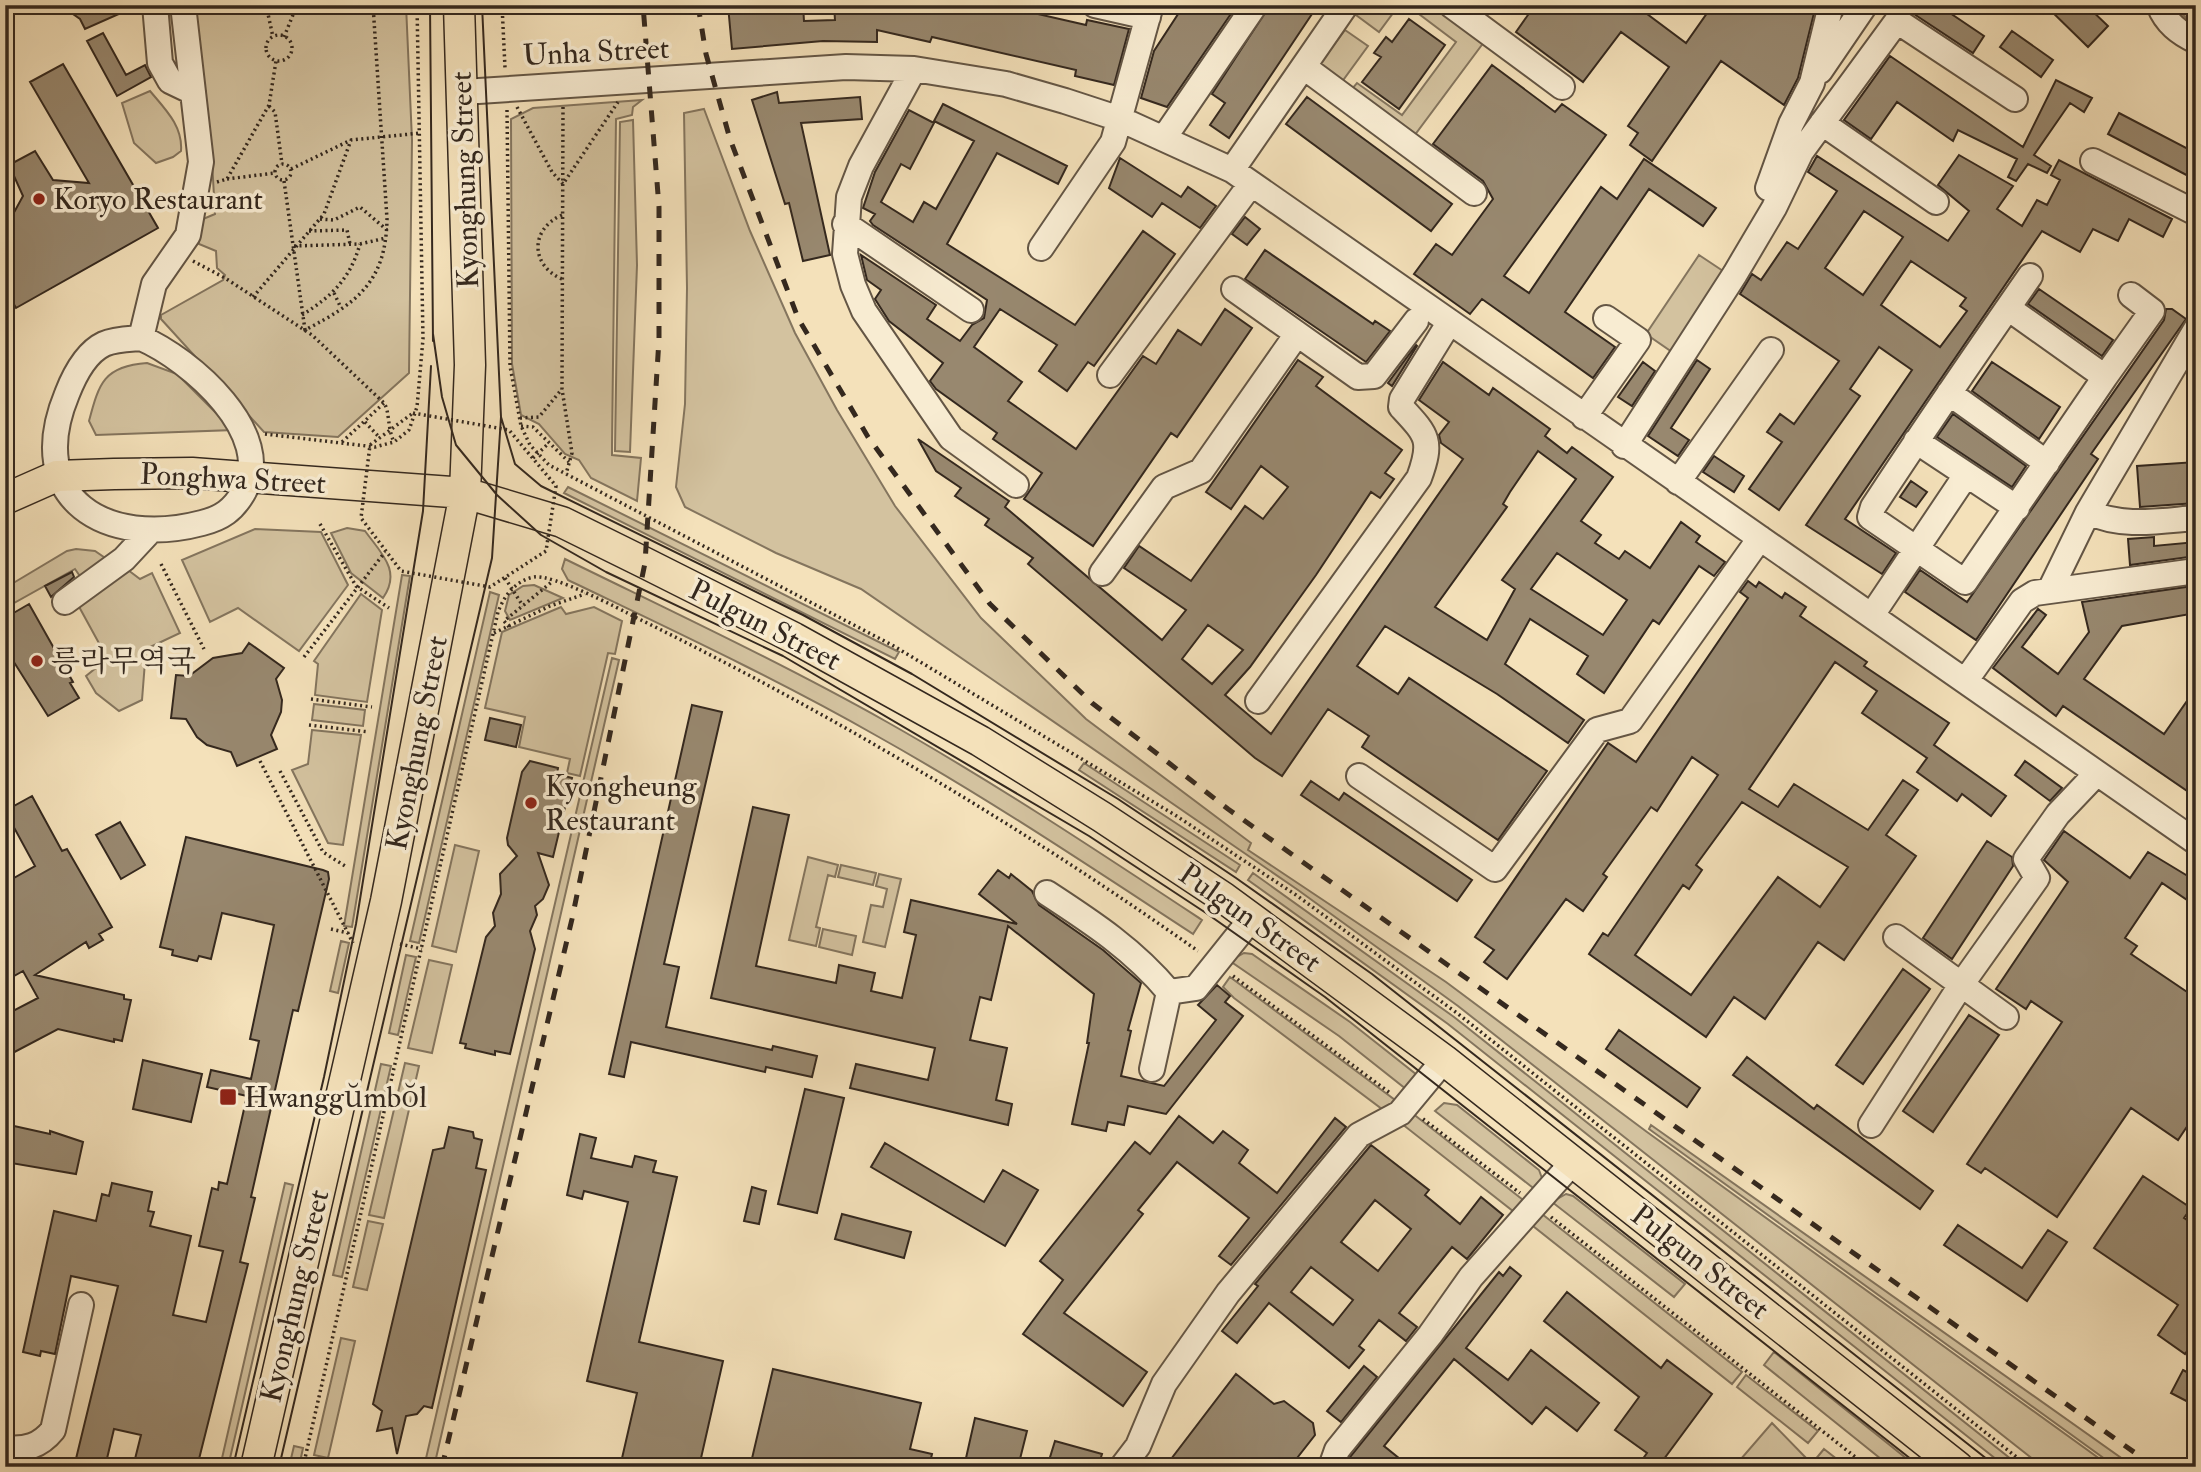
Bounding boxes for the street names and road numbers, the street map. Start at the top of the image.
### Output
street label: Unha Street [522,30,670,74]
street label: Kyonghung Street [443,70,487,289]
street label: Ponghwa Street [139,456,327,502]
street label: Pulgun Street [683,571,847,679]
street label: Kyonghung Street [378,632,456,853]
street label: Pulgun Street [1172,855,1329,981]
street label: Kyonghung Street [253,1186,338,1406]
street label: Pulgun Street [1623,1197,1777,1328]

